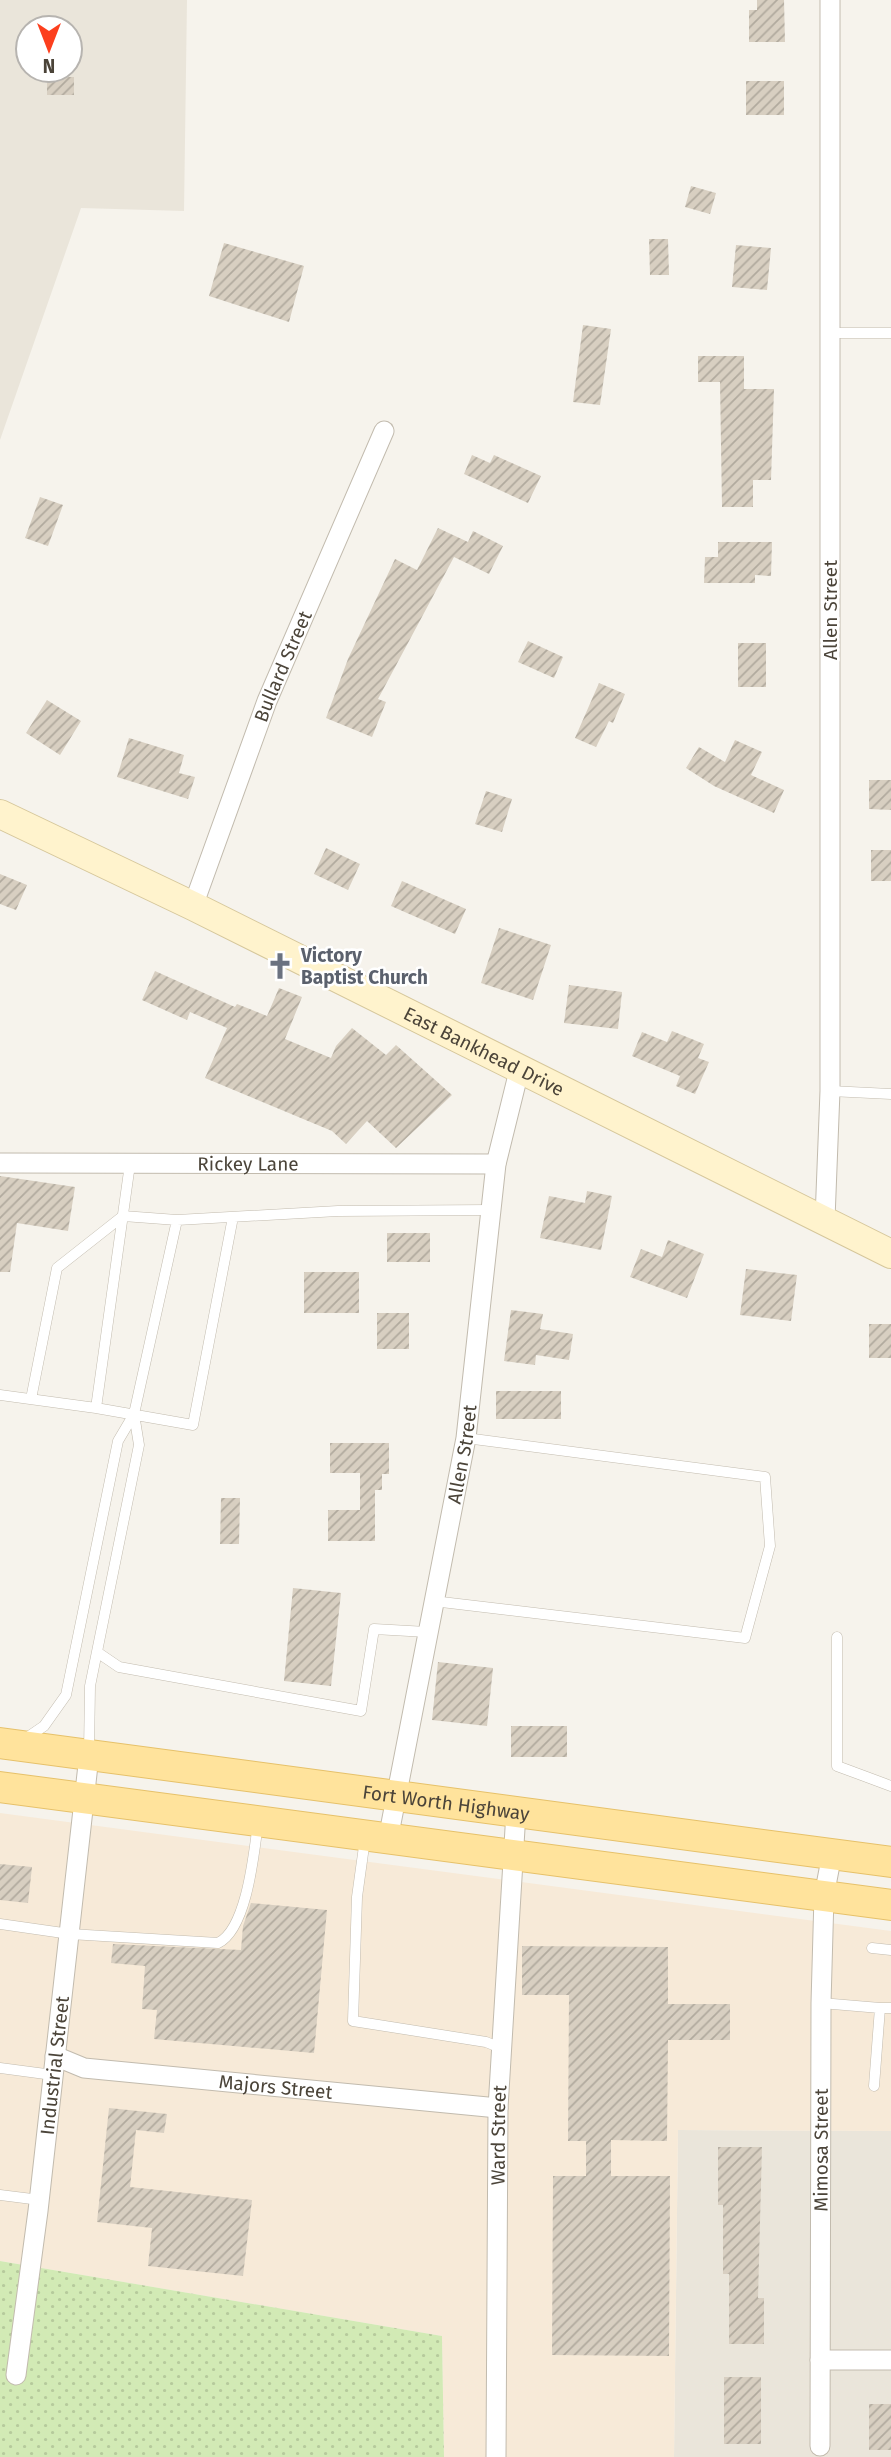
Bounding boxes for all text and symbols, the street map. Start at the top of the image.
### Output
north arrow [14,14,84,84]
text: N [43,54,55,77]
street label: Allen Street [819,560,842,660]
street label: Bullard Street [249,607,316,725]
place label: Victory Baptist Church [300,944,428,989]
church icon: Victory Baptist Church [265,951,295,981]
street label: East Bankhead Drive [400,1001,568,1101]
street label: Rickey Lane [197,1152,299,1175]
street label: Allen Street [442,1403,481,1506]
street label: Fort Worth Highway [361,1780,532,1825]
street label: Industrial Street [35,1994,74,2136]
street label: Majors Street [218,2070,334,2103]
street label: Ward Street [486,2084,511,2185]
street label: Mimosa Street [809,2088,832,2212]

